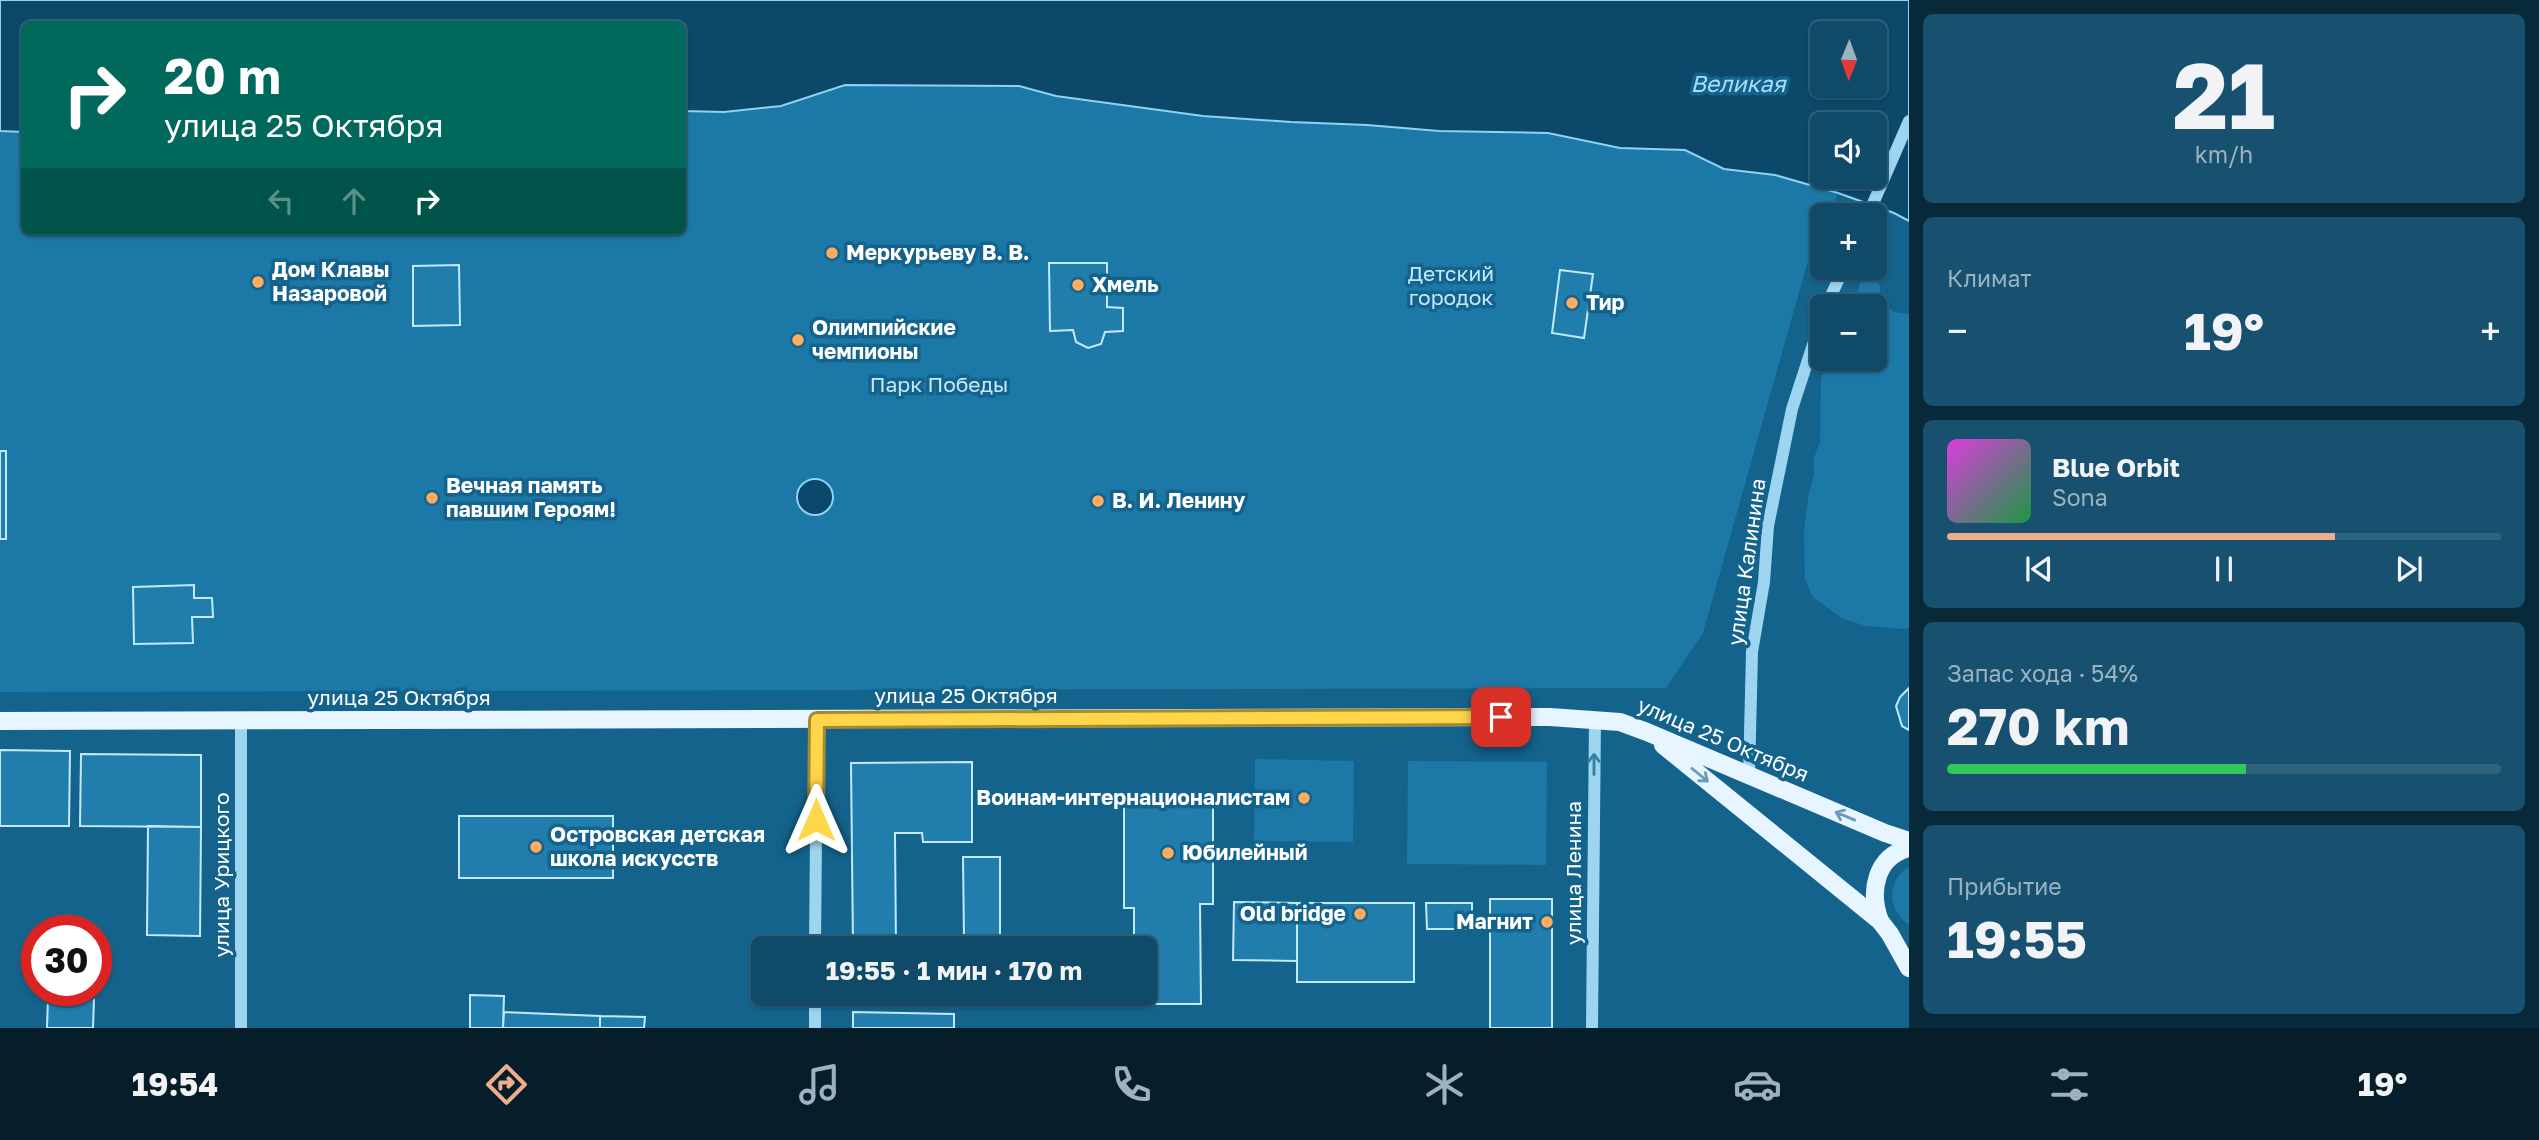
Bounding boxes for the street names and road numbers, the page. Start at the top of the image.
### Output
street label: улица Калинина [1721,477,1771,647]
street label: улица 25 Октября [874,682,1058,708]
street label: улица 25 Октября [307,684,491,710]
street label: улица 25 Октября [1634,691,1813,787]
street label: улица Урицкого [208,792,234,958]
street label: улица Ленина [1560,801,1586,945]

